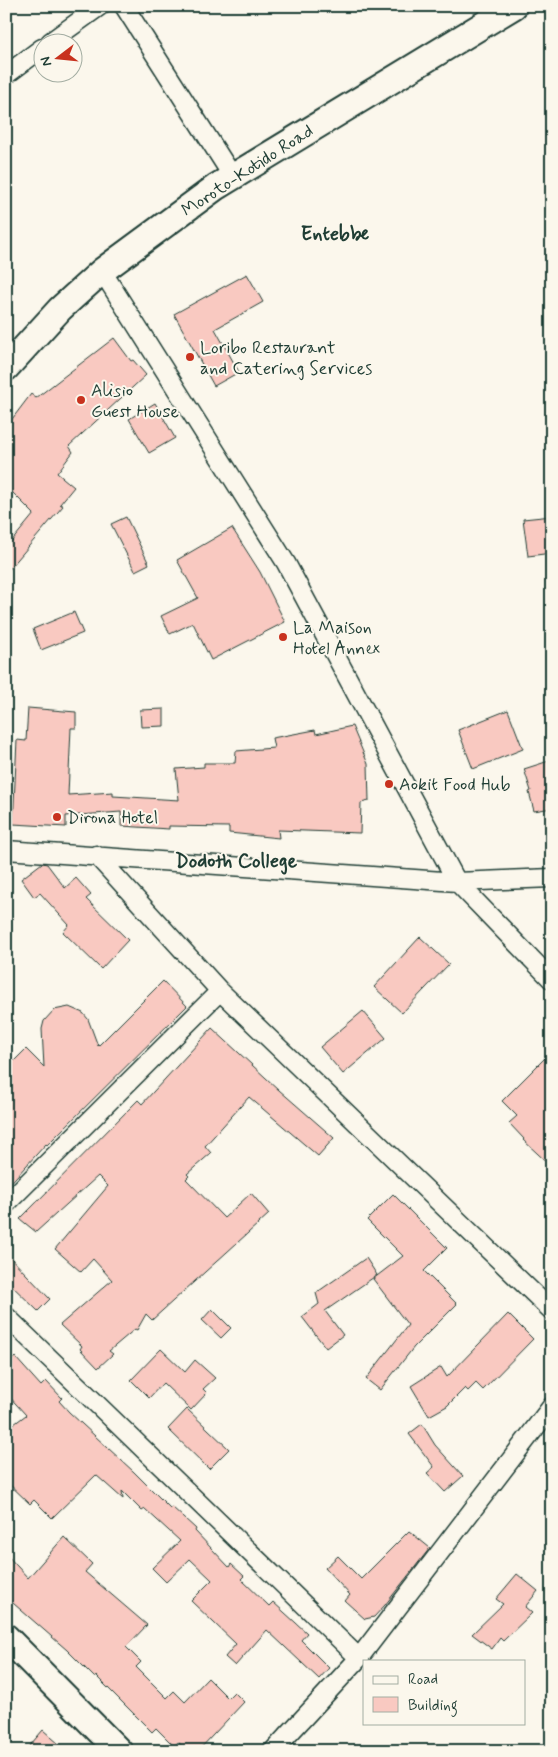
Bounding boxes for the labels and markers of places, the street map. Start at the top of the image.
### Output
place label: Loribo Restaurant and Catering Services [200,336,372,381]
marker: Loribo Restaurant and Catering Services [184,351,196,363]
place label: Alisio Guest House [91,379,179,424]
marker: Alisio Guest House [75,394,87,406]
place label: La Maison Hotel Annex [293,616,380,661]
marker: La Maison Hotel Annex [277,631,289,643]
place label: Aokit Food Hub [399,773,511,797]
marker: Aokit Food Hub [383,778,395,790]
place label: Dirona Hotel [67,806,158,830]
marker: Dirona Hotel [51,811,63,823]

